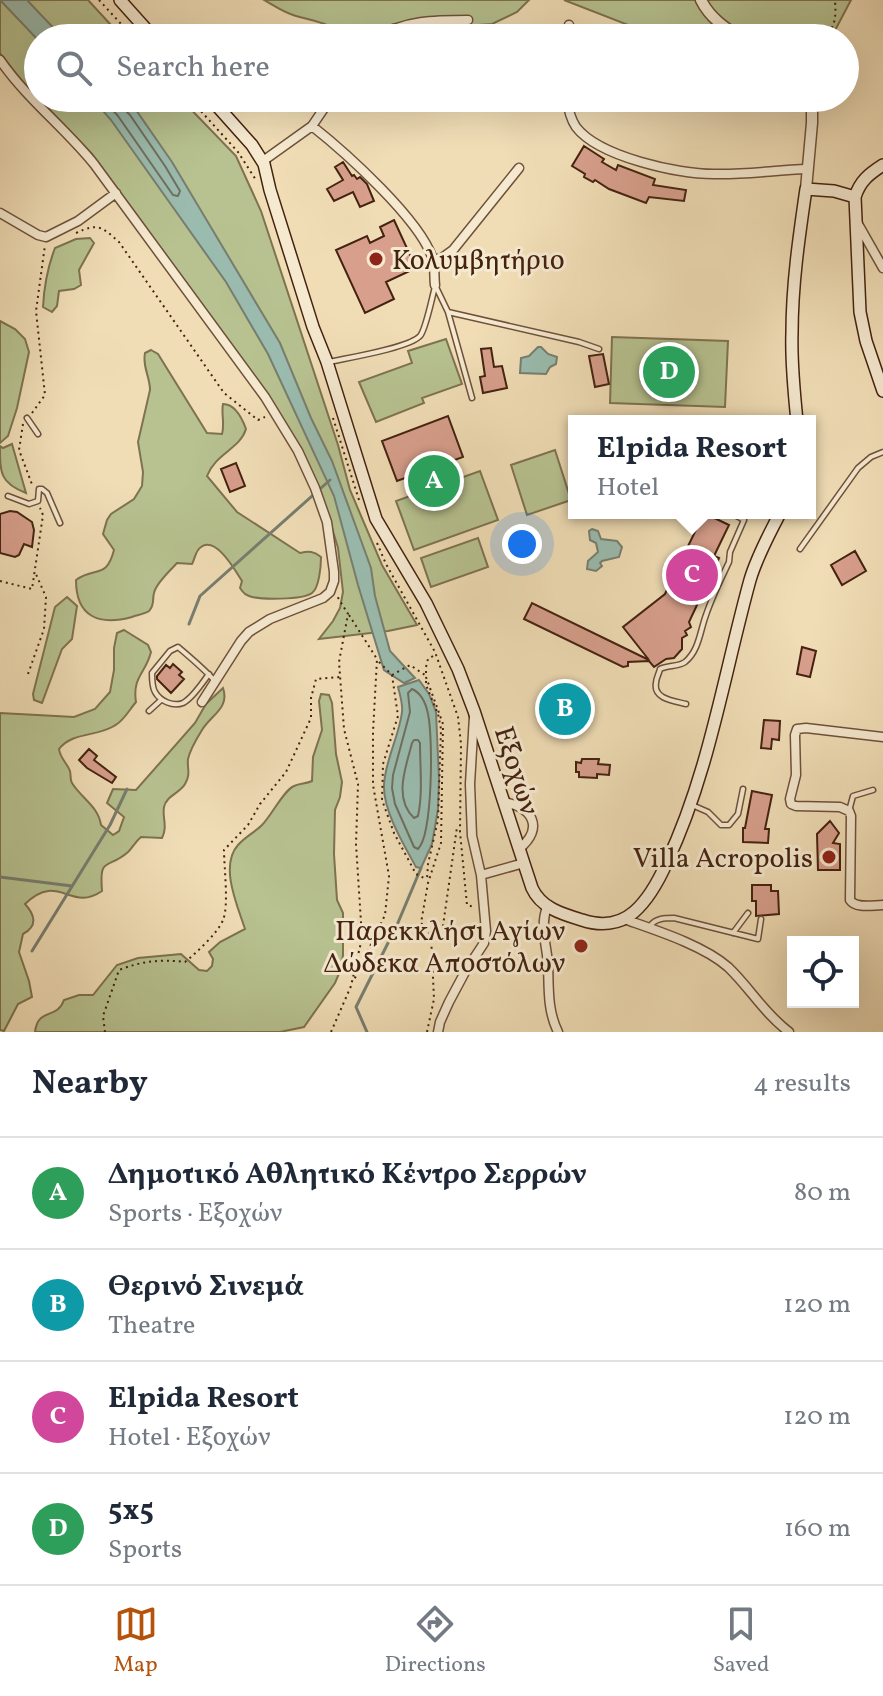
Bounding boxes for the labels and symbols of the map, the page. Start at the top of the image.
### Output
place label: Κολυμβητήριο [392,242,565,281]
marker: Κολυμβητήριο [367,250,385,268]
pin: D [643,342,695,402]
pin: A [408,451,460,511]
your location [502,524,542,564]
pin: C [666,545,718,605]
pin: B [539,679,591,739]
street label: Εξοχών [483,722,548,821]
place label: Villa Acropolis [633,840,813,879]
marker: Villa Acropolis [820,848,838,866]
place label: Παρεκκλήσι Αγίων Δώδεκα Αποστόλων [324,913,566,984]
marker: Παρεκκλήσι Αγίων Δώδεκα Αποστόλων [572,937,590,955]

